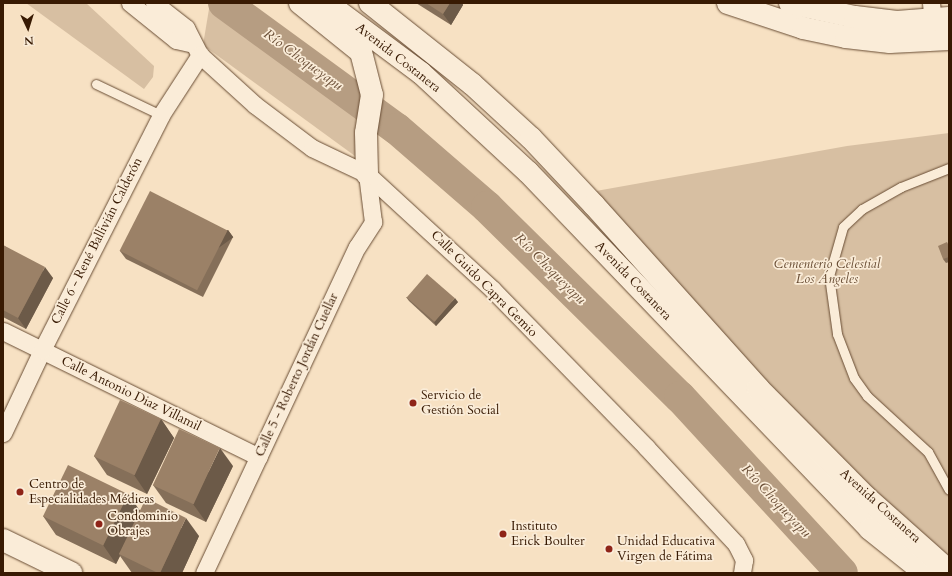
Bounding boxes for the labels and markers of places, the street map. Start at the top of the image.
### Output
place label: Servicio de Gestión Social [421,388,499,419]
marker: Servicio de Gestión Social [408,398,418,408]
place label: Centro de Especialidades Médicas [29,477,154,508]
marker: Centro de Especialidades Médicas [14,486,26,498]
place label: Condominio Obrajes [107,509,178,540]
marker: Condominio Obrajes [94,519,104,529]
place label: Instituto Erick Boulter [511,519,585,550]
marker: Instituto Erick Boulter [498,529,508,539]
place label: Unidad Educativa Virgen de Fátima [617,534,715,565]
marker: Unidad Educativa Virgen de Fátima [604,544,614,554]

